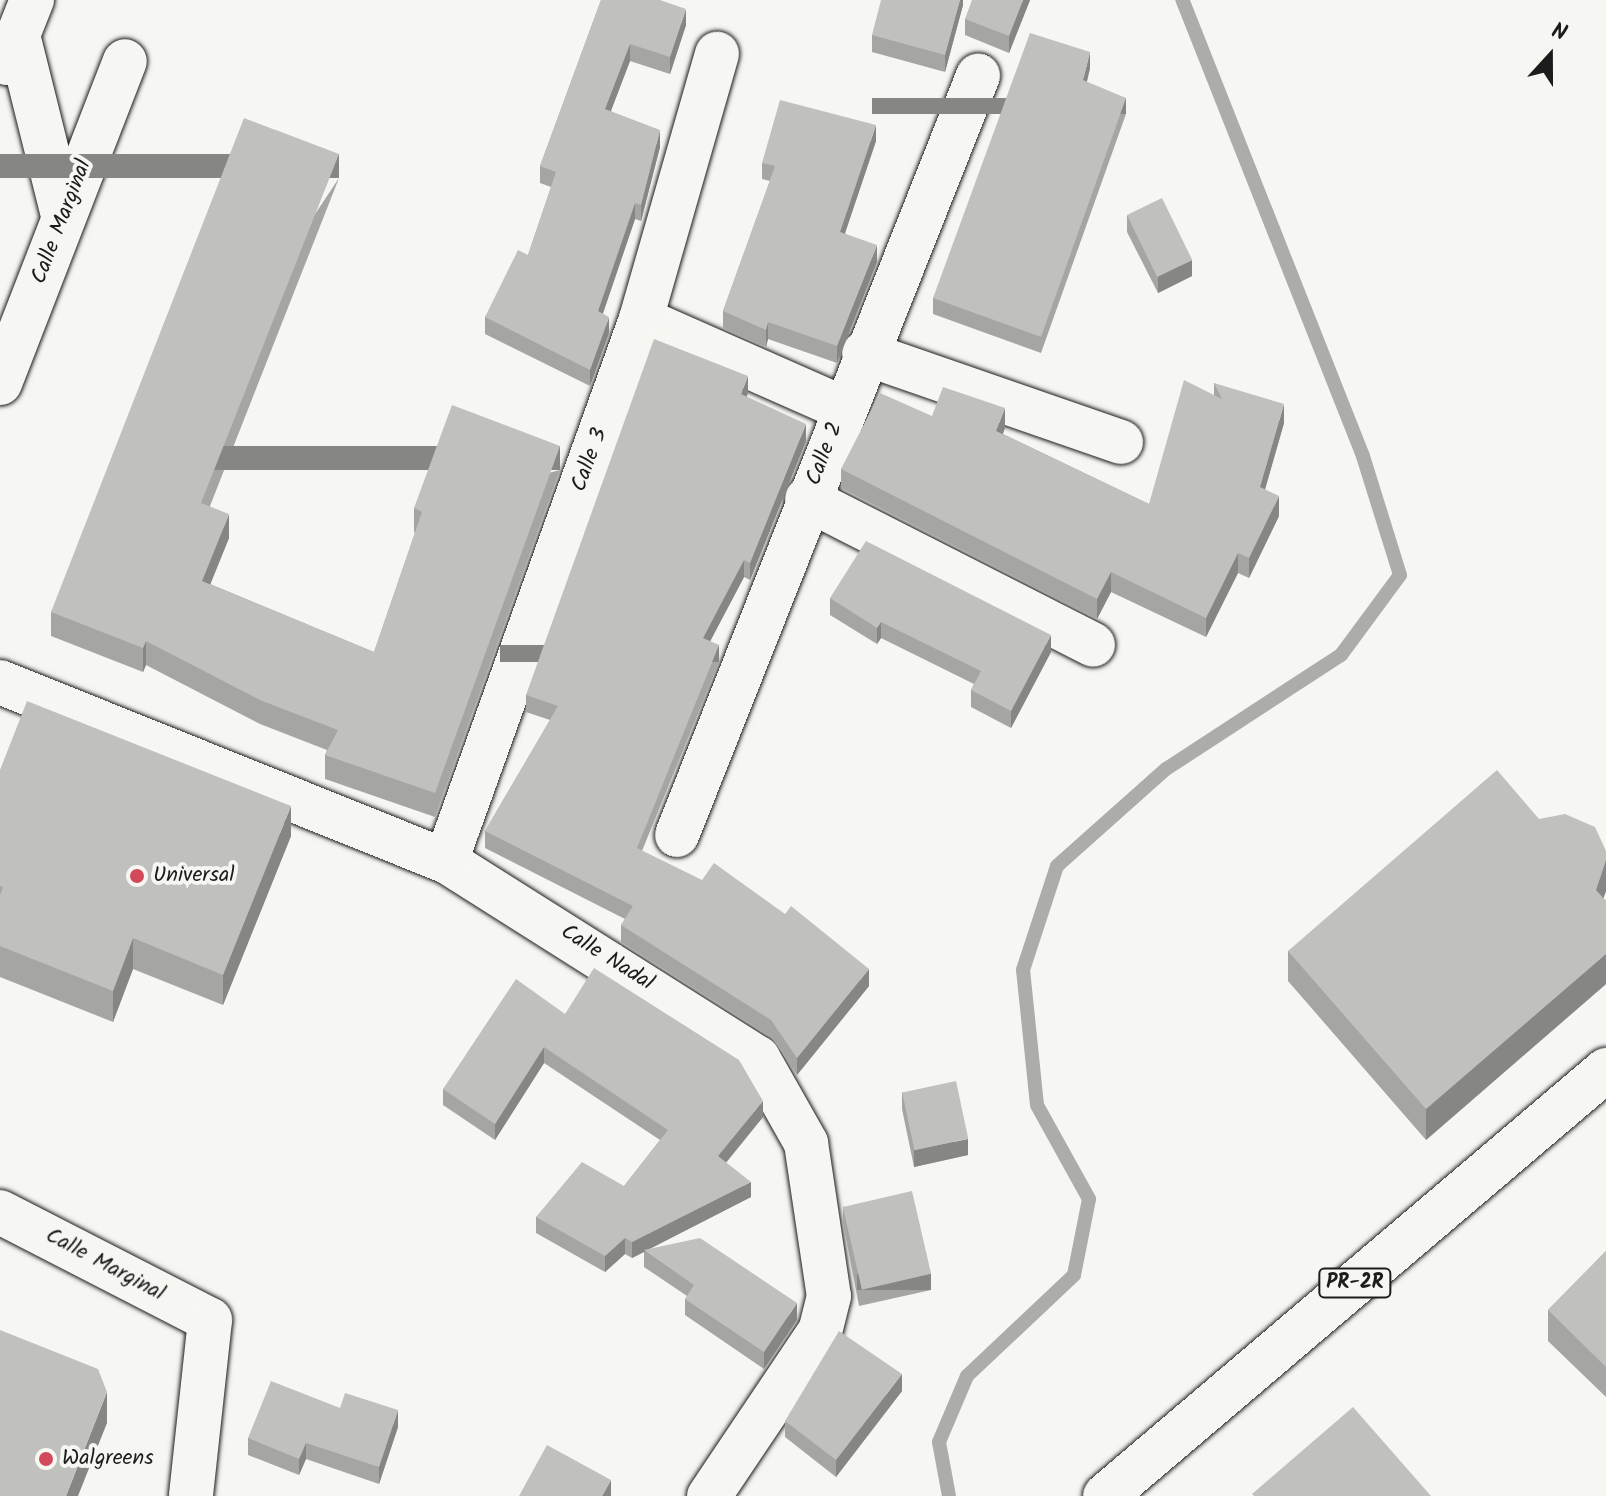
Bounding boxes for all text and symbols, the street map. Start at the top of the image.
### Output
text: N [1546,14,1572,52]
north arrow [1510,16,1590,96]
street label: Calle Marginal [26,156,98,288]
street label: Calle 2 [801,419,849,489]
street label: Calle 3 [566,425,614,495]
place label: Universal [153,863,235,889]
marker: Universal [128,867,146,885]
street label: Calle Nadal [556,919,658,997]
street label: Calle Marginal [41,1223,169,1307]
road number: PR-2R [1317,1267,1393,1299]
place label: Walgreens [62,1446,154,1472]
marker: Walgreens [37,1450,55,1468]

